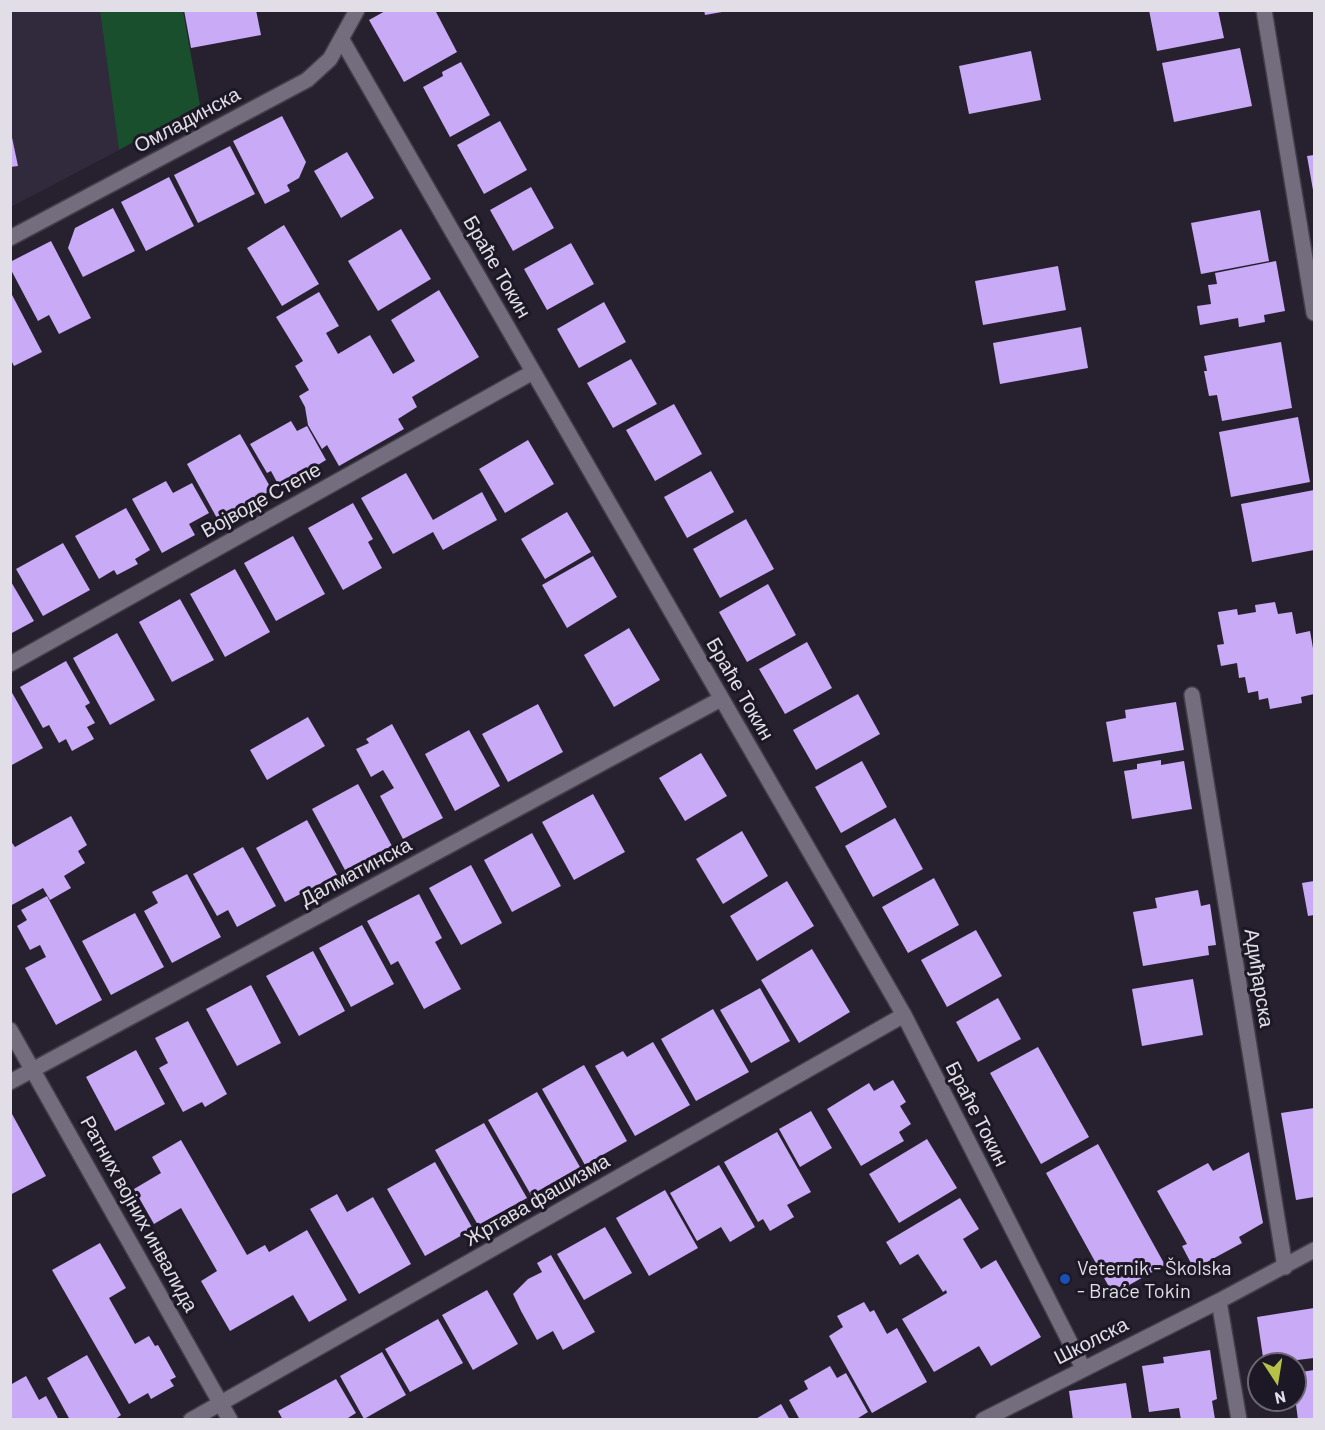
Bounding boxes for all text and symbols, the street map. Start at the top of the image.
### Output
street label: Омладинска [130,82,244,158]
street label: Браће Токин [458,211,536,323]
street label: Војводе Степе [197,457,325,543]
street label: Браће Токин [701,633,779,745]
street label: Далматинска [296,833,416,911]
street label: Адиђарска [1239,927,1279,1029]
street label: Браће Токин [940,1058,1014,1170]
street label: Ратних војних инвалида [75,1112,203,1316]
street label: Жртава фашизма [460,1149,614,1251]
place label: Veternik - Školska - Braće Tokin [1077,1256,1232,1303]
marker: Veternik - Školska - Braće Tokin [1058,1272,1072,1286]
street label: Школска [1050,1312,1132,1370]
north arrow [1247,1352,1307,1412]
text: N [1273,1388,1288,1409]

